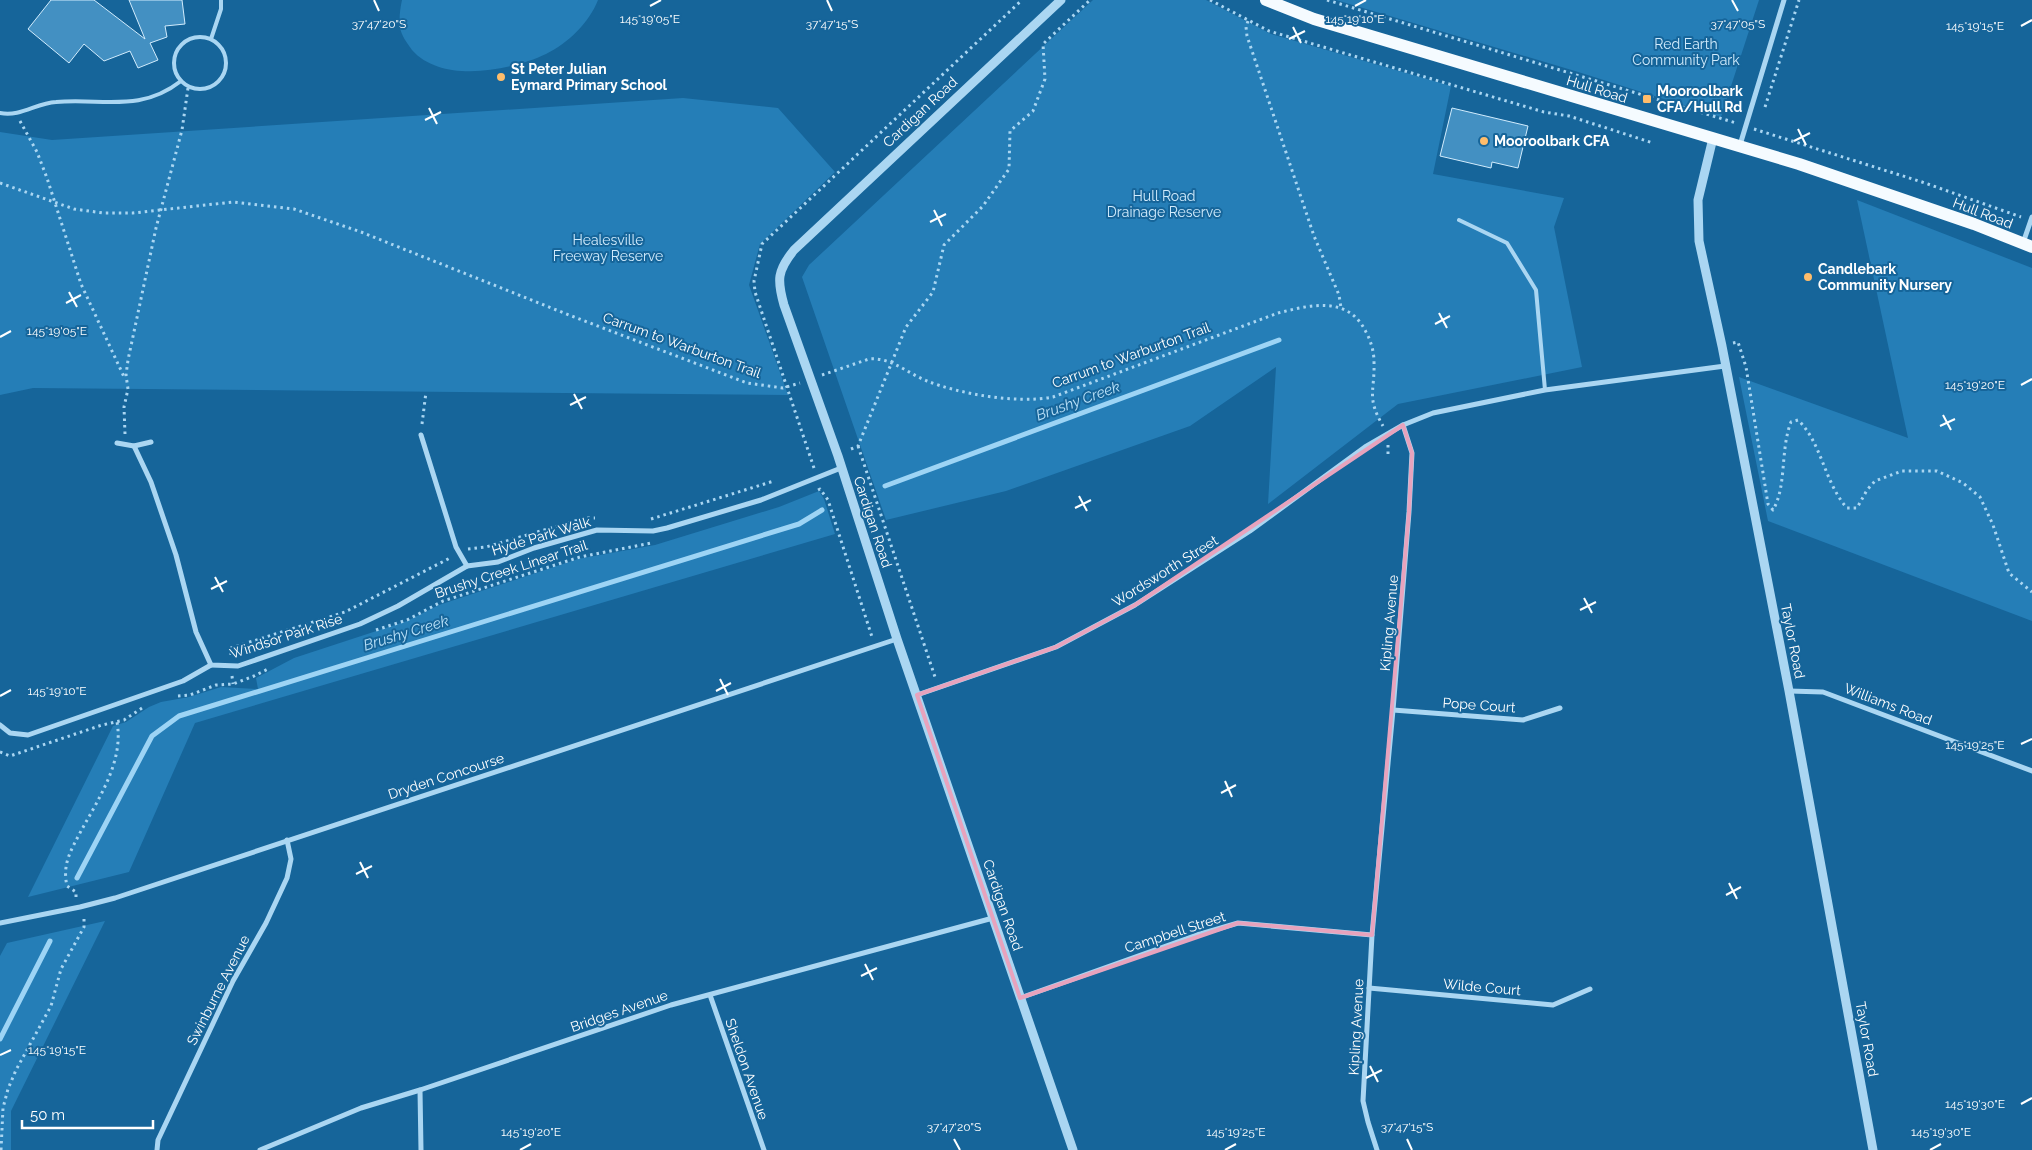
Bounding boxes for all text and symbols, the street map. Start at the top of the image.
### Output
text: 145°19'05"E [620,12,680,26]
text: 145°19'10"E [1326,12,1384,26]
text: 37°47'20"S [352,17,406,31]
text: 37°47'15"S [806,17,858,31]
text: 37°47'05"S [1711,17,1765,31]
text: 145°19'15"E [1946,19,2004,33]
park label: Red Earth Community Park [1632,36,1740,68]
place label: St Peter Julian Eymard Primary School [511,61,668,93]
marker: St Peter Julian Eymard Primary School [495,71,507,83]
street label: Hull Road [1565,72,1629,106]
street label: Cardigan Road [880,74,960,150]
place label: Mooroolbark CFA/Hull Rd [1657,83,1743,115]
marker: Mooroolbark CFA/Hull Rd [1641,93,1653,105]
place label: Mooroolbark CFA [1494,133,1610,149]
marker: Mooroolbark CFA [1478,135,1490,147]
park label: Hull Road Drainage Reserve [1107,188,1221,220]
street label: Hull Road [1951,194,2015,232]
park label: Healesville Freeway Reserve [553,232,663,264]
place label: Candlebark Community Nursery [1818,261,1952,293]
marker: Candlebark Community Nursery [1802,271,1814,283]
street label: Carrum to Warburton Trail [601,309,763,381]
street label: Carrum to Warburton Trail [1050,319,1212,391]
text: 145°19'05"E [27,324,87,338]
water label: Brushy Creek [1034,377,1122,425]
text: 145°19'20"E [1945,378,2005,392]
street label: Cardigan Road [851,474,895,570]
street label: Hyde Park Walk [490,513,593,559]
street label: Wordsworth Street [1109,532,1221,610]
street label: Brushy Creek Linear Trail [433,537,589,601]
street label: Kipling Avenue [1377,574,1401,672]
street label: Taylor Road [1778,602,1808,680]
street label: Windsor Park Rise [228,610,344,662]
water label: Brushy Creek [361,612,451,654]
street label: Williams Road [1842,680,1934,728]
text: 145°19'10"E [28,684,86,698]
street label: Pope Court [1442,694,1516,716]
text: 145°19'25"E [1945,738,2005,752]
street label: Dryden Concourse [386,750,506,802]
street label: Cardigan Road [980,857,1026,953]
street label: Campbell Street [1123,908,1228,956]
street label: Swinburne Avenue [183,932,253,1048]
street label: Wilde Court [1443,976,1522,998]
street label: Kipling Avenue [1345,978,1367,1076]
street label: Bridges Avenue [568,987,670,1035]
street label: Taylor Road [1853,1000,1881,1078]
street label: Sheldon Avenue [722,1016,772,1122]
text: 145°19'15"E [28,1043,86,1057]
text: 145°19'30"E [1945,1097,2005,1111]
scale bar [22,1098,154,1130]
text: 50 m [30,1106,65,1124]
text: 37°47'20"S [927,1120,981,1134]
text: 37°47'15"S [1381,1120,1433,1134]
text: 145°19'20"E [501,1125,561,1139]
text: 145°19'25"E [1206,1125,1266,1139]
text: 145°19'30"E [1911,1125,1971,1139]

